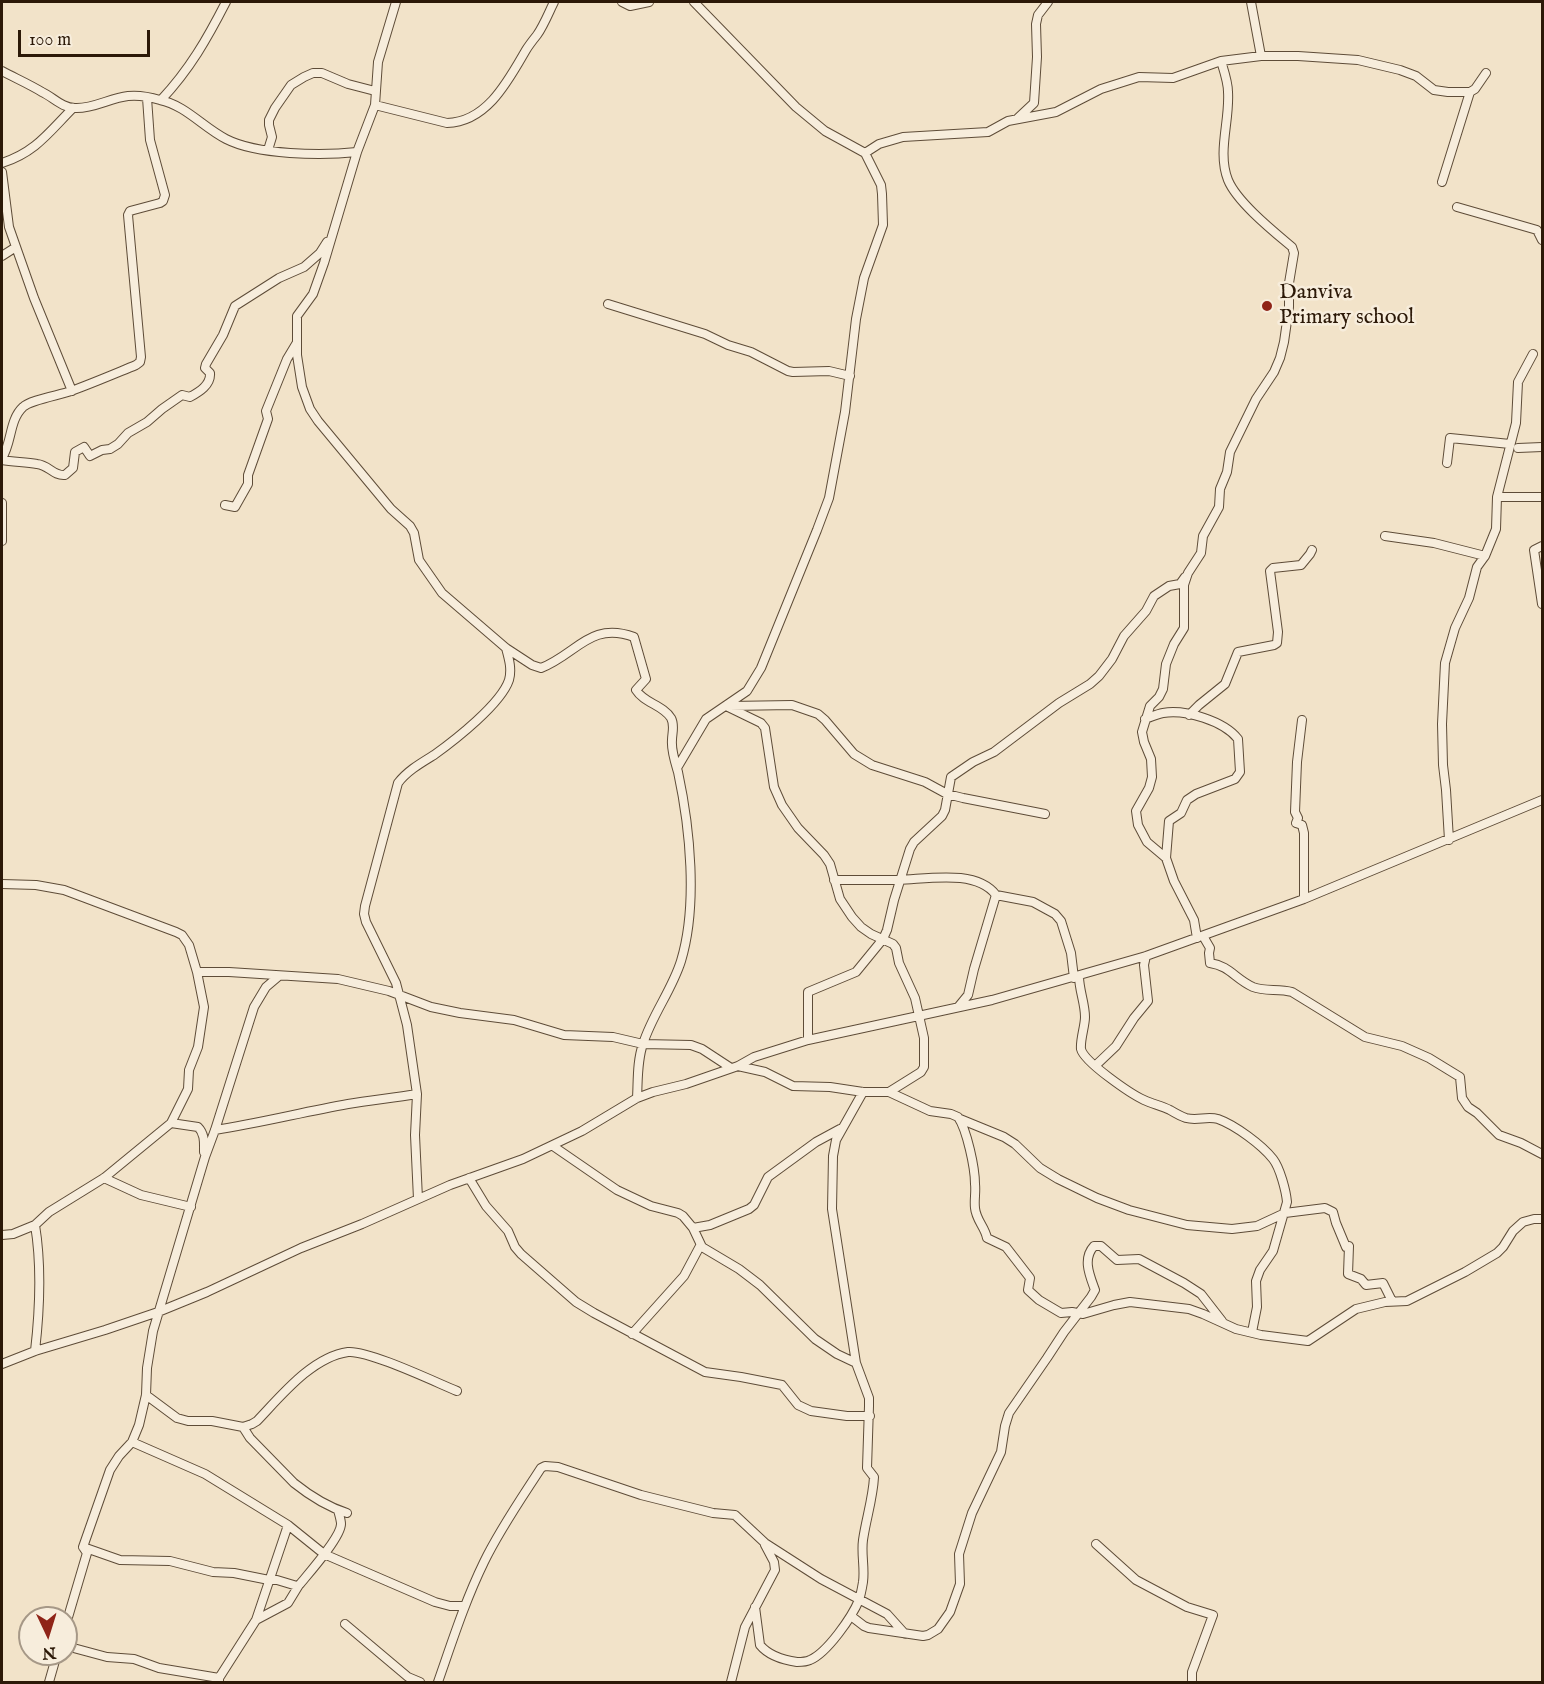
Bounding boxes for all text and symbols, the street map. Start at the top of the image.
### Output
scale bar [21,18,153,56]
text: 100 m [29,29,71,52]
place label: Danviva Primary school [1279,280,1414,332]
marker: Danviva Primary school [1260,299,1274,313]
north arrow [18,1606,78,1666]
text: N [42,1642,57,1662]

